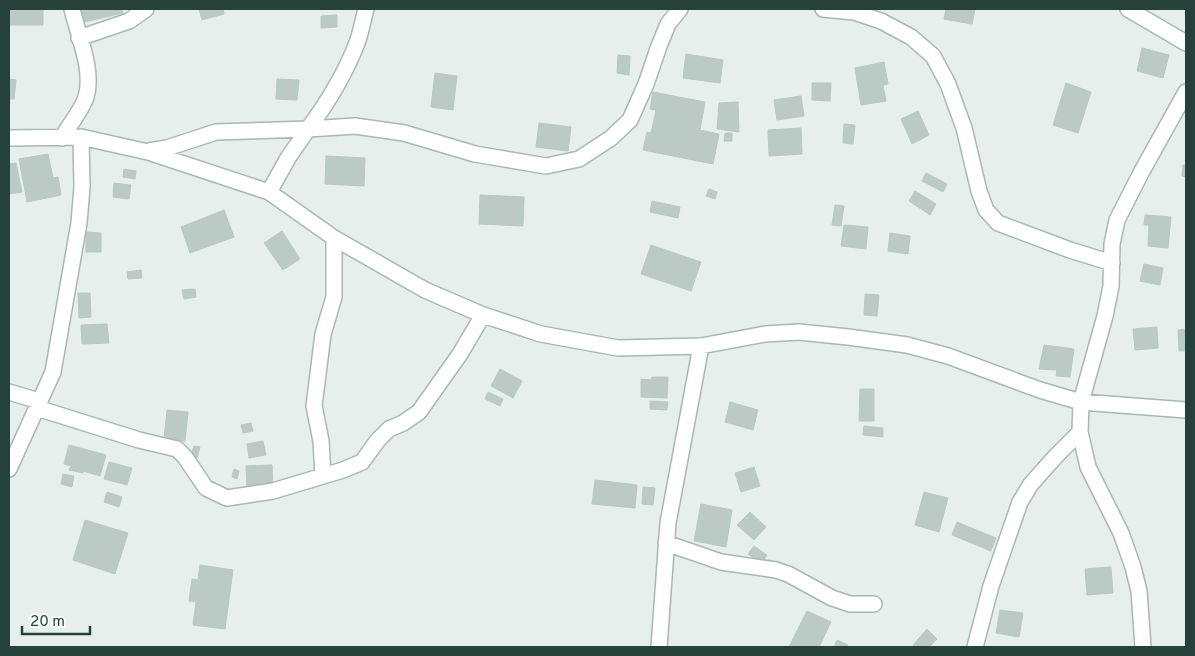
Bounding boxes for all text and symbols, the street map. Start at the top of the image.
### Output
scale bar [22,604,90,636]
text: 20 m [30,613,65,632]

